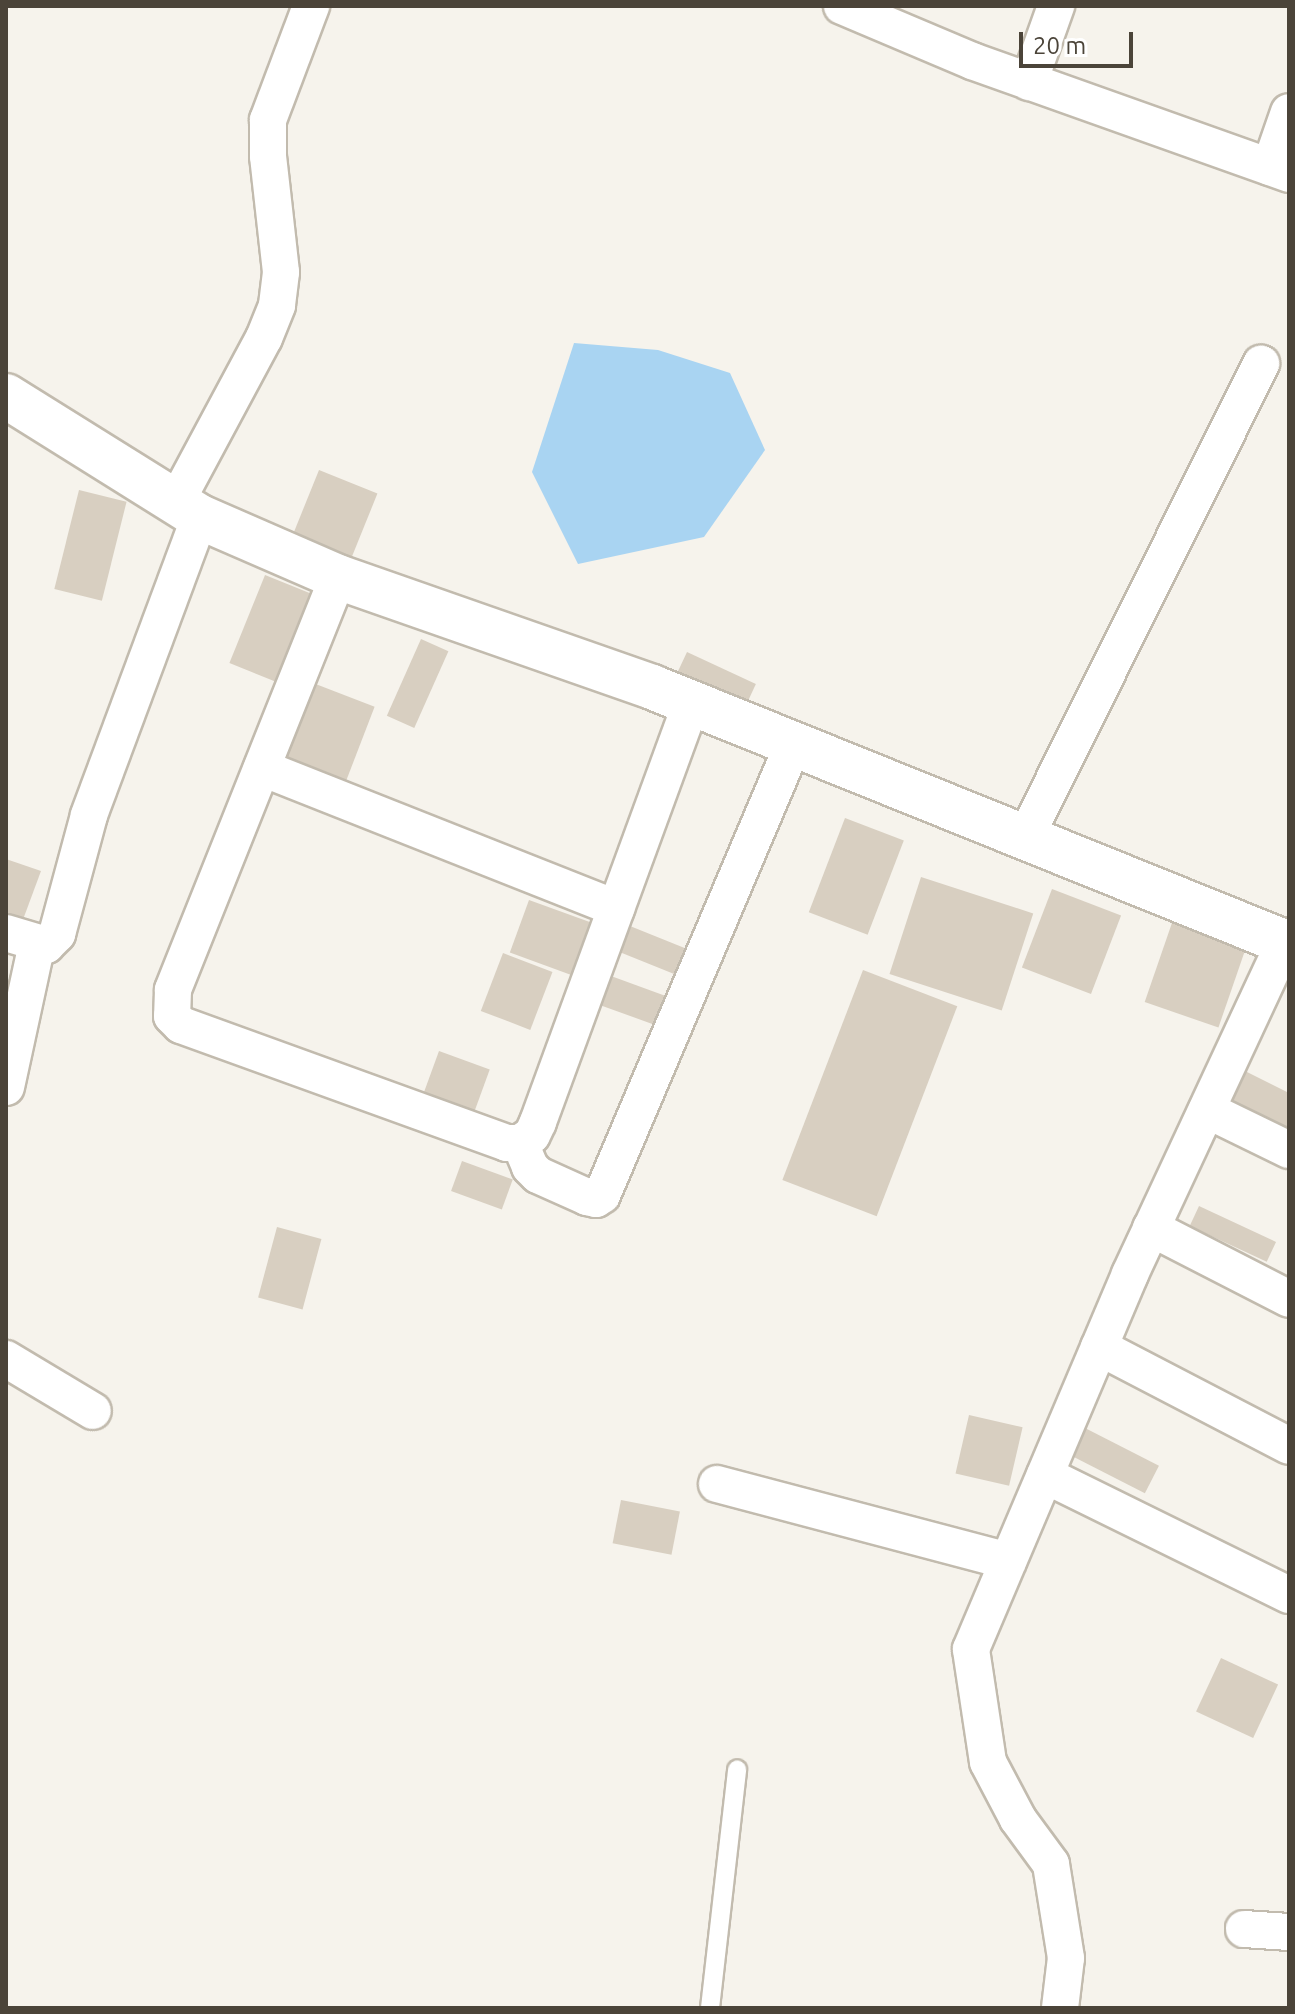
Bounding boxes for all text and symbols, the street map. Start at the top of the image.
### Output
scale bar [1023,16,1137,66]
text: 20 m [1033,32,1086,59]

